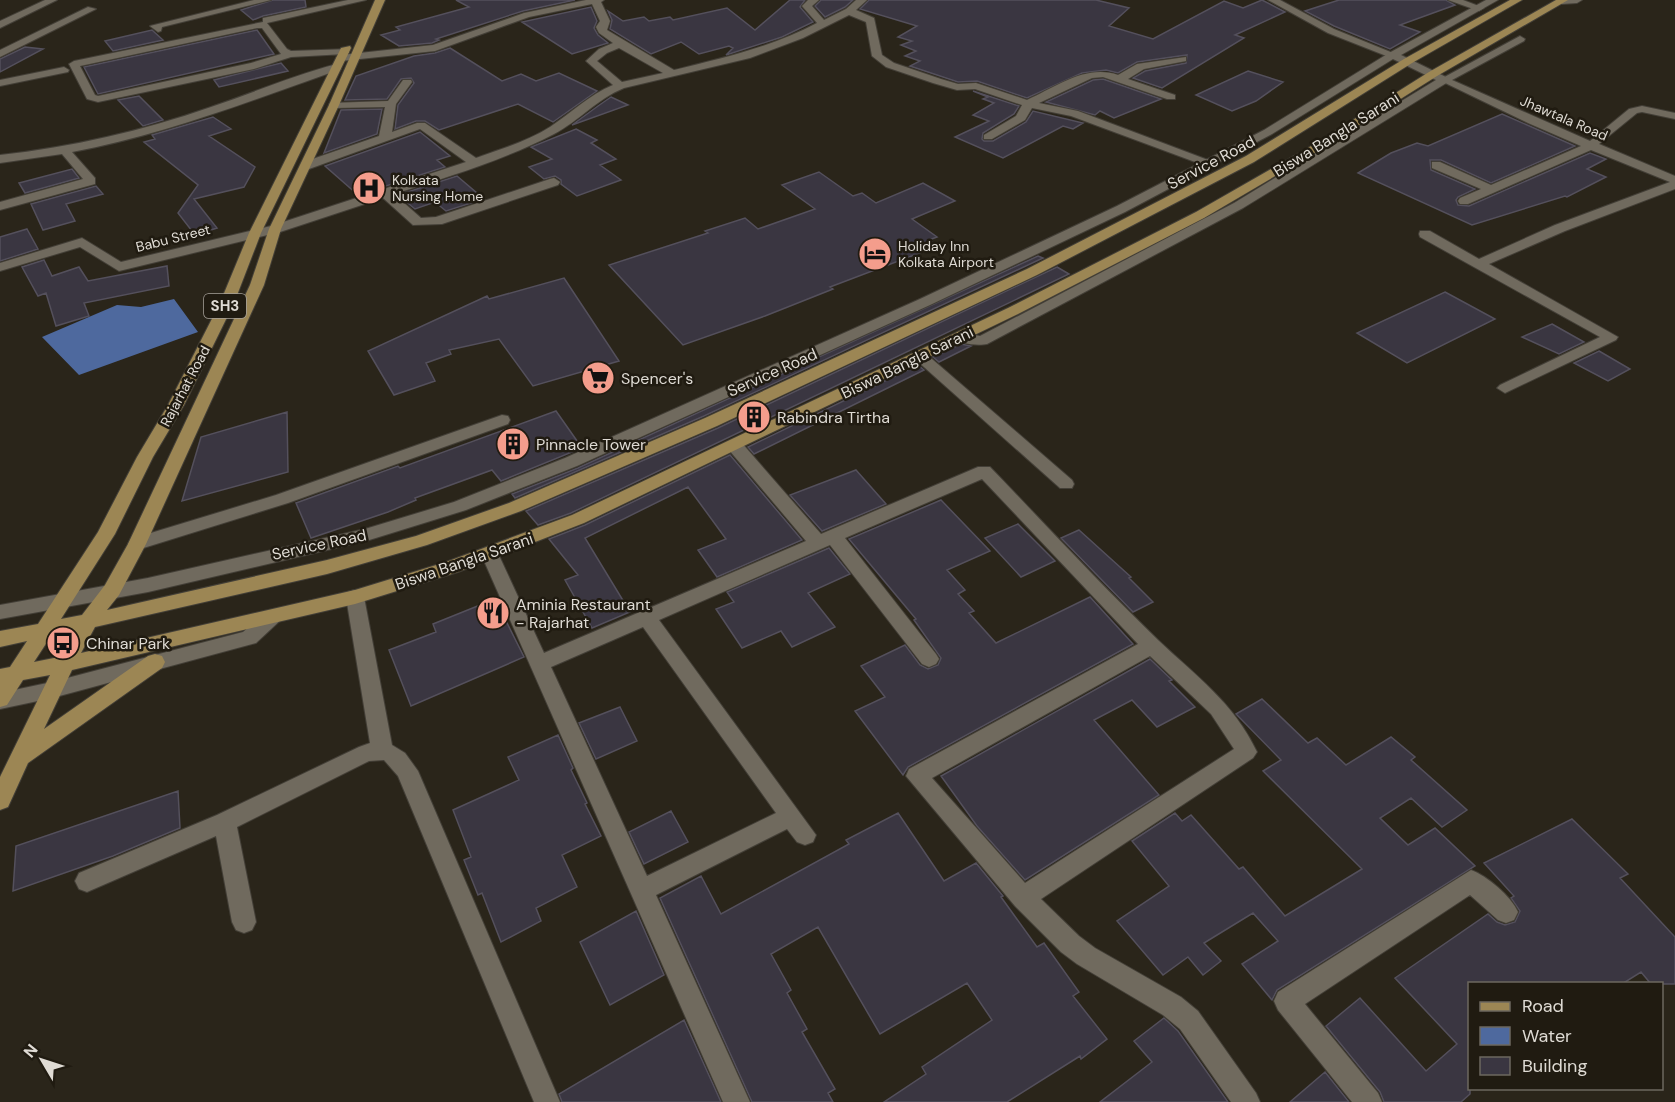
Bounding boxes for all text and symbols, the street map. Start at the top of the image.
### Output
street label: Biswa Bangla Sarani [1269,87,1403,182]
street label: Jhawtala Road [1518,91,1610,145]
street label: Service Road [1164,131,1259,194]
hospital icon: Kolkata Nursing Home [351,170,387,206]
place label: Kolkata Nursing Home [392,171,483,205]
street label: Babu Street [134,220,212,256]
hotel icon: Holiday Inn Kolkata Airport [857,236,893,272]
place label: Holiday Inn Kolkata Airport [898,237,994,271]
road number: SH3 [204,294,246,318]
street label: Biswa Bangla Sarani [838,321,977,404]
street label: Rajarhat Road [156,342,214,430]
street label: Service Road [724,343,820,402]
supermarket icon: Spencer's [580,360,616,396]
place label: Spencer's [621,368,693,389]
building icon: Rabindra Tirtha [736,399,772,435]
place label: Rabindra Tirtha [777,407,890,428]
building icon: Pinnacle Tower [495,426,531,462]
place label: Pinnacle Tower [536,434,646,455]
street label: Service Road [270,524,368,565]
street label: Biswa Bangla Sarani [392,528,536,595]
place label: Aminia Restaurant - Rajarhat [516,594,651,633]
restaurant icon: Aminia Restaurant - Rajarhat [475,595,511,631]
bus stop icon: Chinar Park [45,625,81,661]
place label: Chinar Park [86,633,170,654]
legend [1468,982,1663,1090]
text: Road [1522,994,1564,1018]
text: Water [1522,1024,1572,1048]
north arrow [12,1030,72,1090]
text: N [19,1040,43,1062]
text: Building [1522,1054,1587,1078]

